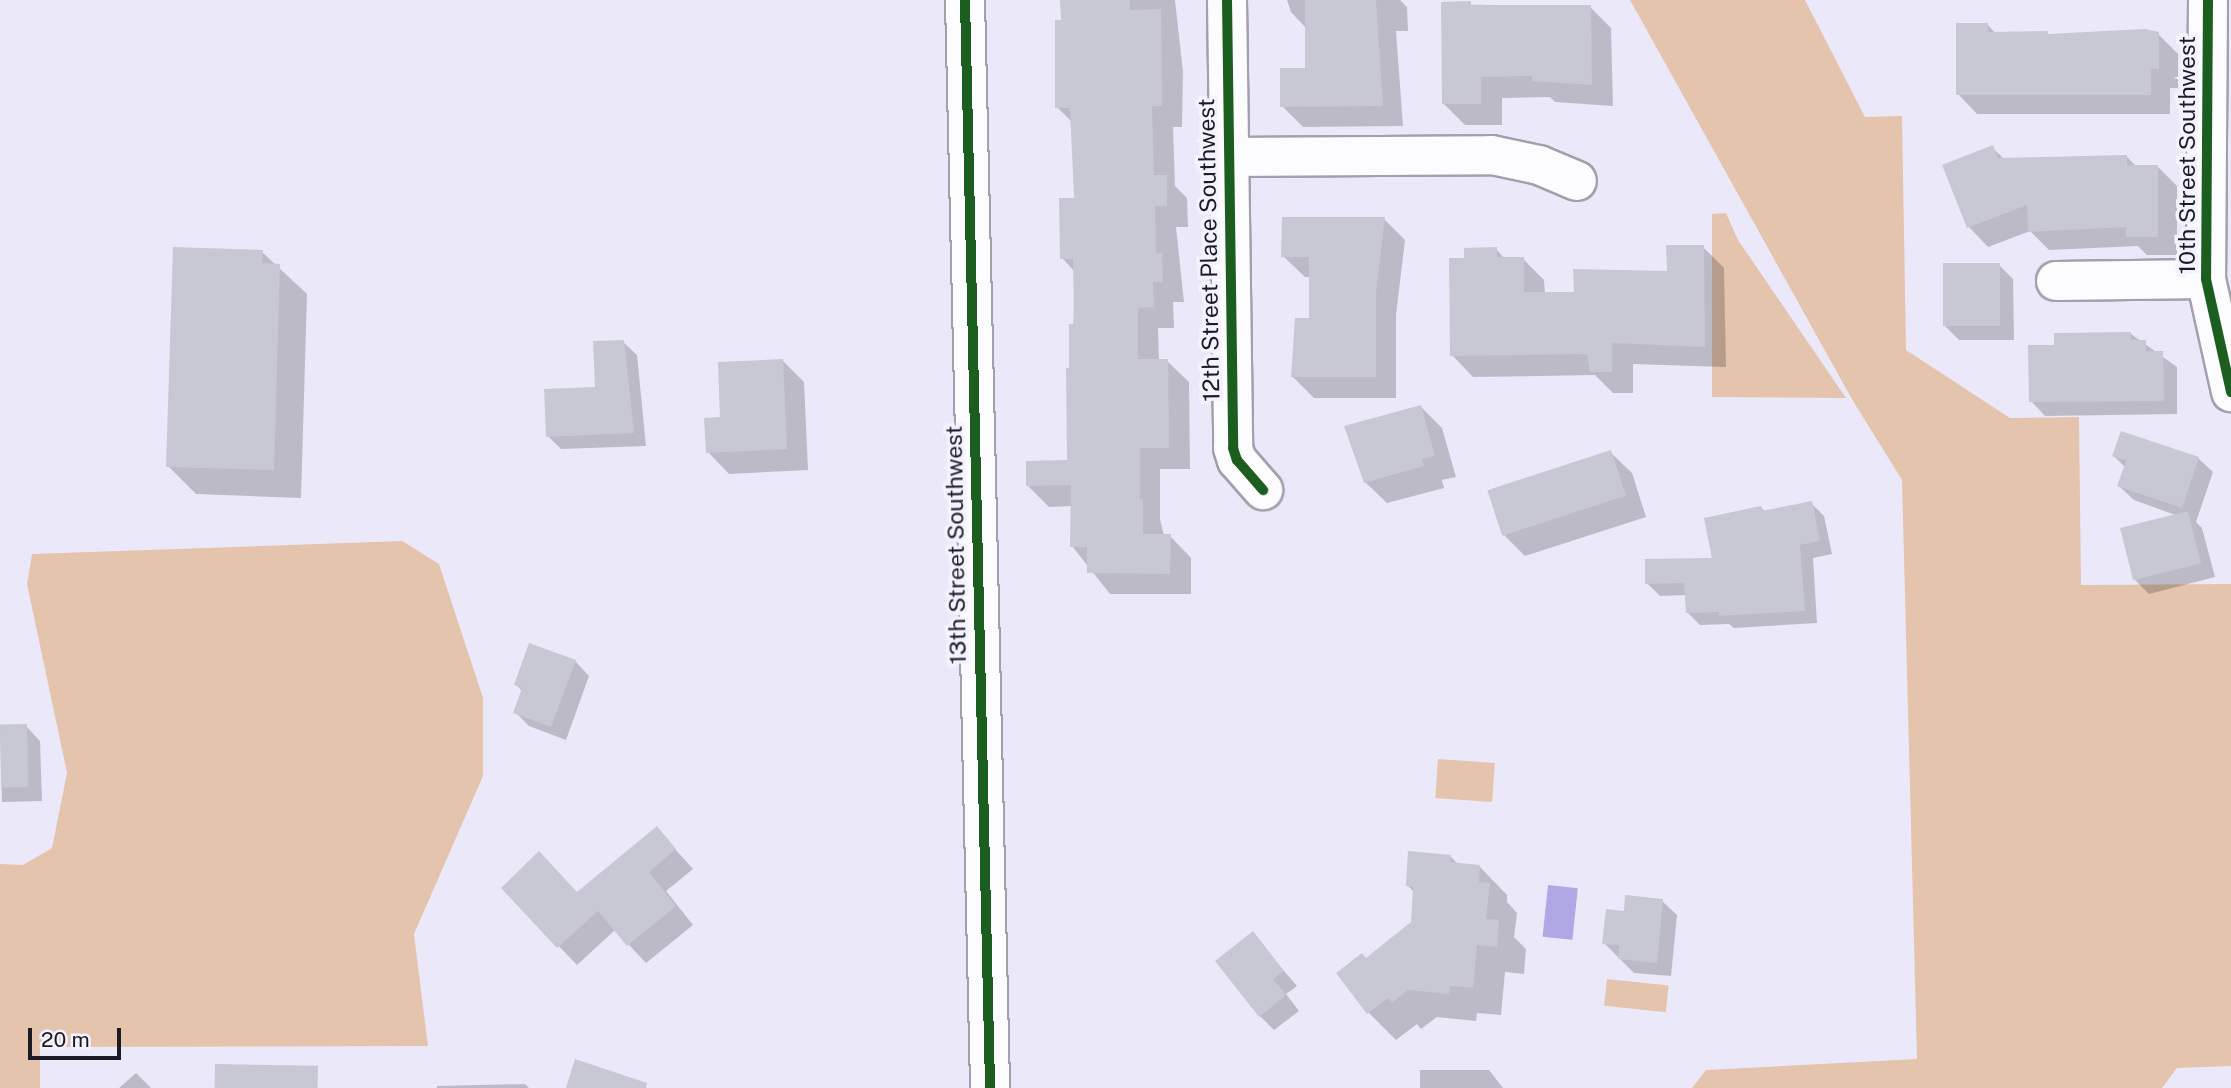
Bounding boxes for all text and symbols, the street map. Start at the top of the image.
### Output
street label: 10th Street Southwest [2173,36,2201,274]
street label: 12th Street Place Southwest [1193,98,1225,402]
street label: 13th Street Southwest [940,425,972,665]
scale bar [32,1014,124,1058]
text: 20 m [41,1027,90,1052]

